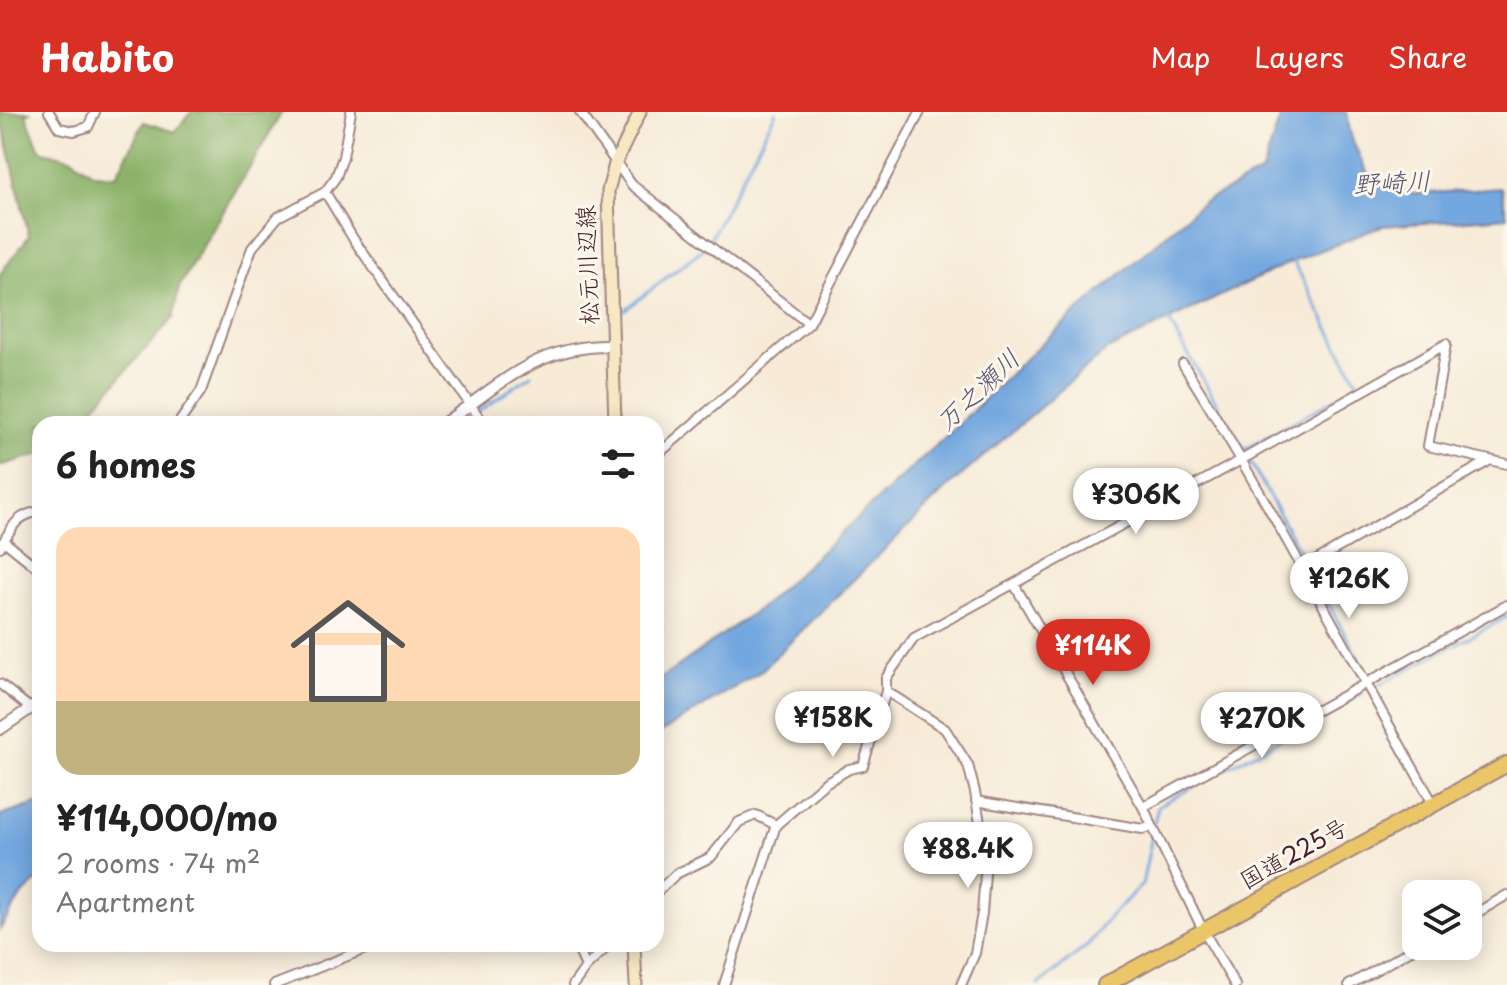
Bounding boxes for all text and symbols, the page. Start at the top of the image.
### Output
text: Habito [40,28,174,85]
text: Map [1150,35,1210,78]
text: Layers [1254,35,1344,78]
text: Share [1388,35,1467,78]
water label: 野崎川 [1352,160,1432,203]
street label: 松元川辺線 [566,204,606,326]
water label: 万之瀬川 [926,339,1028,439]
text: 6 homes [56,438,196,490]
icon: filters [596,442,640,486]
pin: ¥306K [1080,468,1192,536]
text: ¥306K [1091,474,1181,513]
pin: ¥126K [1293,552,1405,620]
text: ¥126K [1308,558,1390,597]
icon: home [276,579,420,723]
pin: ¥114K [1037,619,1149,687]
text: ¥114K [1054,625,1132,664]
pin: ¥158K [777,691,889,759]
pin: ¥270K [1206,692,1318,760]
text: ¥158K [793,697,873,736]
text: ¥270K [1219,698,1305,737]
text: ¥114,000/mo [56,791,278,843]
street label: 国道225号 [1232,808,1354,897]
pin: ¥88.4K [903,822,1033,890]
text: ¥88.4K [922,828,1014,867]
text: 2 rooms · 74 m² [56,843,260,882]
map controls [1402,880,1482,960]
button: layers [1402,880,1482,960]
text: Apartment [56,882,195,921]

